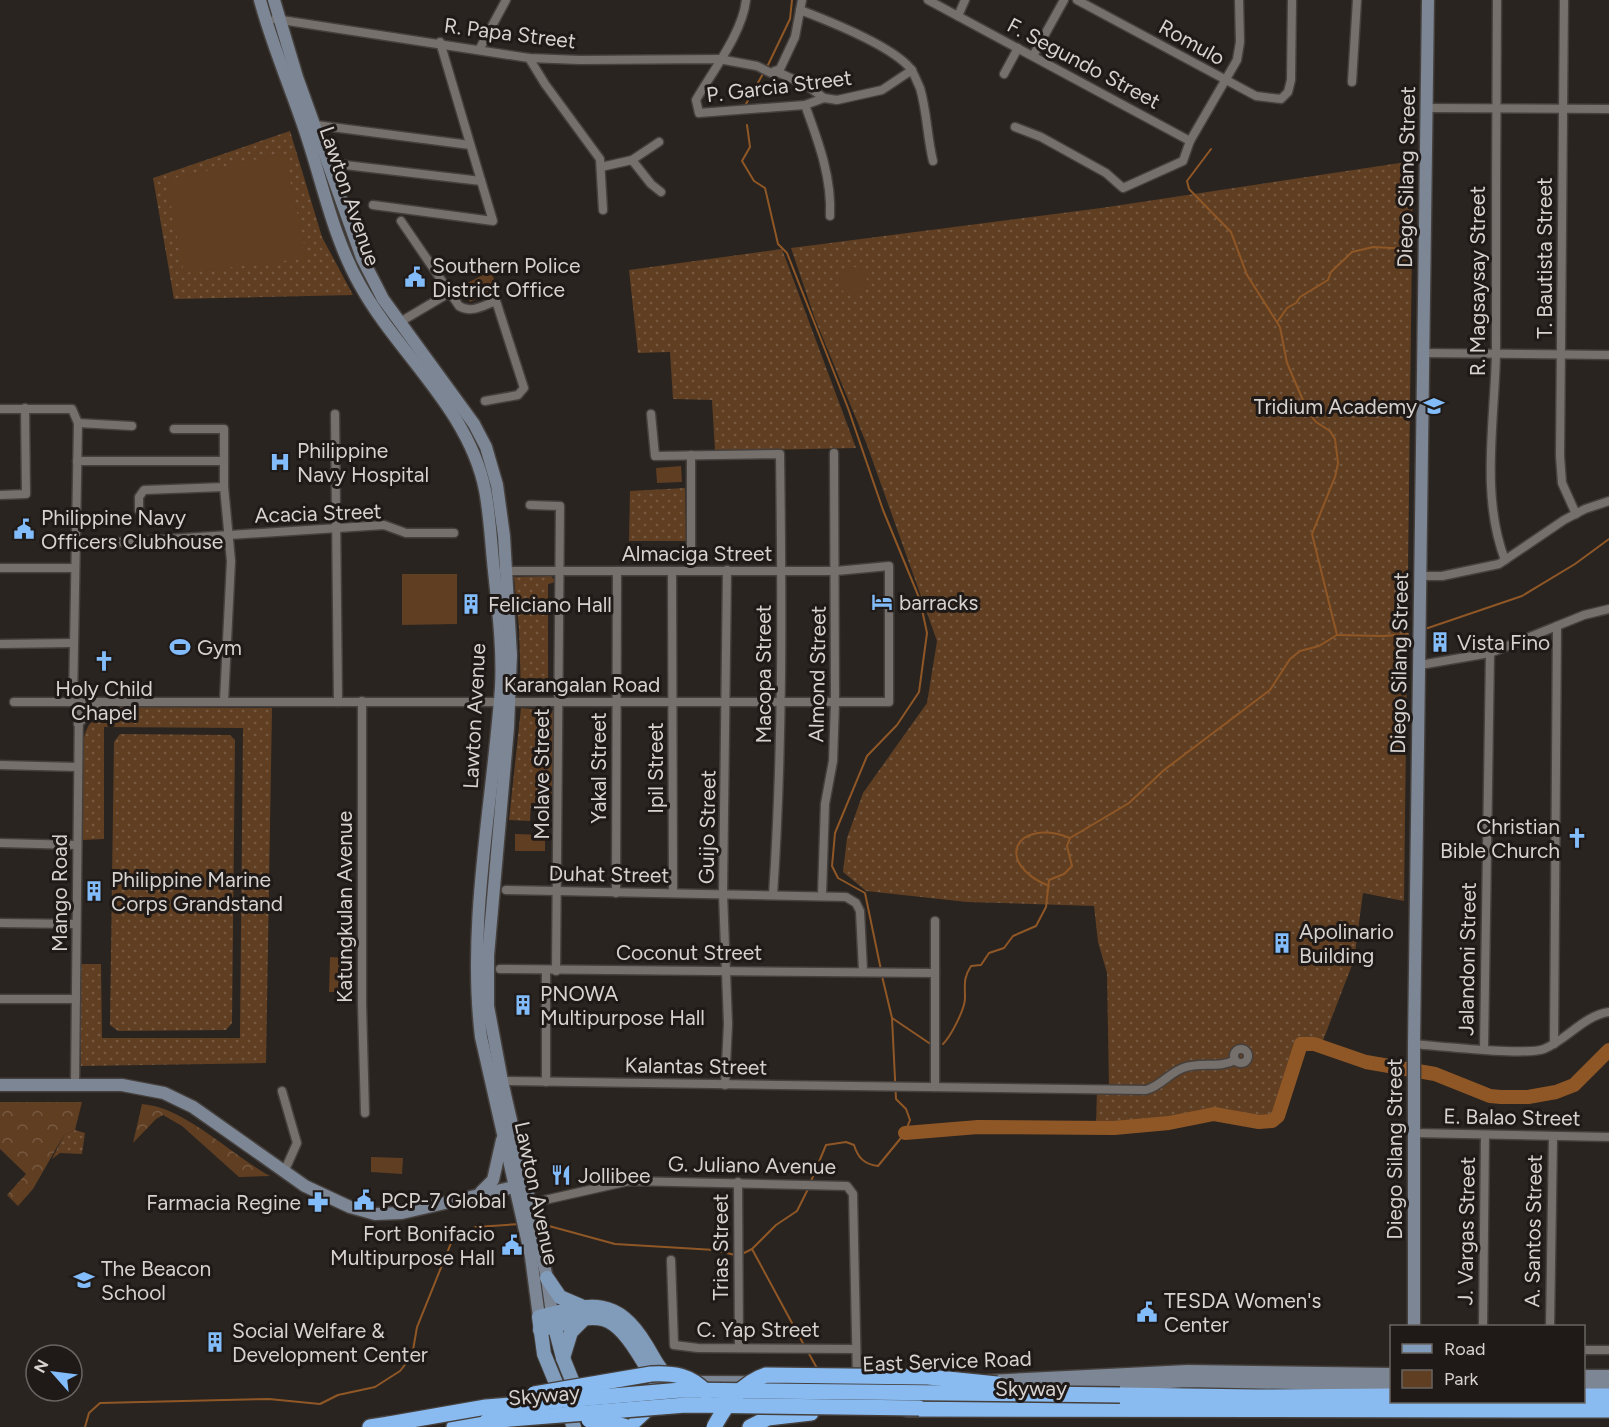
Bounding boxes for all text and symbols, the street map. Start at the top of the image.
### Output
street label: F. Segundo Street [1003,12,1165,114]
street label: R. Papa Street [443,13,577,53]
street label: Romulo [1155,14,1229,70]
street label: P. Garcia Street [705,65,853,107]
street label: Diego Silang Street [1392,86,1420,268]
street label: Lawton Avenue [314,123,386,269]
street label: T. Bautista Street [1532,177,1557,339]
street label: R. Magsaysay Street [1465,186,1490,376]
place label: Southern Police District Office [432,253,580,302]
public building icon: Southern Police District Office [403,265,427,289]
place label: Tridium Academy [1254,394,1417,419]
school or university icon: Tridium Academy [1422,394,1446,418]
place label: Philippine Navy Hospital [297,438,429,487]
hospital icon: Philippine Navy Hospital [268,450,292,474]
street label: Acacia Street [254,498,382,528]
place label: Philippine Navy Officers Clubhouse [41,505,223,554]
public building icon: Philippine Navy Officers Clubhouse [12,517,36,541]
street label: Almaciga Street [622,541,772,566]
street label: Diego Silang Street [1385,572,1413,754]
hotel icon: barracks [870,590,894,614]
place label: barracks [899,590,978,615]
building icon: Feliciano Hall [459,592,483,616]
place label: Feliciano Hall [488,592,612,617]
street label: Macopa Street [751,604,776,744]
street label: Almond Street [803,605,831,743]
building icon: Vista Fino [1428,630,1452,654]
place label: Vista Fino [1457,630,1550,655]
sports icon: Gym [168,635,192,659]
place label: Gym [197,635,242,660]
street label: Lawton Avenue [458,642,490,790]
church icon: Holy Child Chapel [92,649,116,673]
street label: Karangalan Road [504,672,660,697]
place label: Holy Child Chapel [55,676,153,725]
street label: Molave Street [529,708,554,840]
street label: Yakal Street [586,712,611,824]
street label: Ipil Street [643,722,668,814]
street label: Guijo Street [694,770,720,884]
street label: Katungkulan Avenue [332,811,357,1003]
place label: Christian Bible Church [1440,814,1560,863]
church icon: Christian Bible Church [1565,826,1589,850]
street label: Mango Road [47,834,72,952]
street label: Duhat Street [549,860,670,888]
place label: Philippine Marine Corps Grandstand [111,867,283,916]
building icon: Philippine Marine Corps Grandstand [82,879,106,903]
street label: Jalandoni Street [1453,882,1481,1036]
place label: Apolinario Building [1299,919,1394,968]
building icon: Apolinario Building [1270,931,1294,955]
street label: Coconut Street [616,940,762,965]
place label: PNOWA Multipurpose Hall [540,981,705,1030]
building icon: PNOWA Multipurpose Hall [511,993,535,1017]
street label: Kalantas Street [624,1052,768,1080]
street label: Diego Silang Street [1382,1058,1407,1240]
street label: E. Balao Street [1443,1103,1581,1131]
street label: Lawton Avenue [510,1119,564,1267]
street label: G. Juliano Avenue [668,1151,836,1179]
street label: A. Santos Street [1519,1154,1547,1308]
street label: J. Vargas Street [1452,1156,1480,1306]
restaurant icon: Jollibee [549,1163,573,1187]
place label: Jollibee [578,1163,650,1188]
public building icon: PCP-7 Global [352,1188,376,1212]
place label: PCP-7 Global [381,1188,506,1213]
place label: Farmacia Regine [146,1190,301,1215]
pharmacy icon: Farmacia Regine [306,1190,330,1214]
street label: Trias Street [708,1193,733,1301]
place label: Fort Bonifacio Multipurpose Hall [330,1221,495,1270]
public building icon: Fort Bonifacio Multipurpose Hall [500,1233,524,1257]
place label: The Beacon School [101,1256,211,1305]
school or university icon: The Beacon School [72,1268,96,1292]
place label: TESDA Women's Center [1164,1288,1321,1337]
public building icon: TESDA Women's Center [1135,1300,1159,1324]
street label: C. Yap Street [696,1317,820,1342]
place label: Social Welfare & Development Center [232,1318,428,1367]
legend [1390,1325,1585,1403]
building icon: Social Welfare & Development Center [203,1330,227,1354]
text: Road [1444,1338,1485,1360]
north arrow [24,1343,84,1403]
street label: East Service Road [862,1346,1032,1376]
text: N [30,1356,52,1376]
text: Park [1444,1368,1479,1390]
street label: Skyway [995,1376,1067,1401]
street label: Skyway [507,1379,581,1411]

